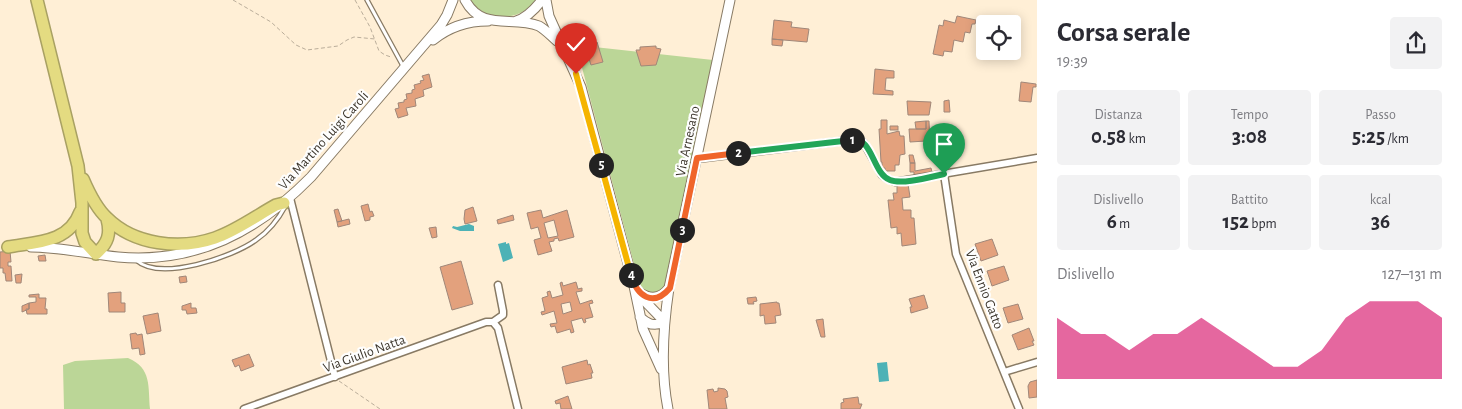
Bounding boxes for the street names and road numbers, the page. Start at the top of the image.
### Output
street label: Via Martino Luigi Caroli [276,89,371,192]
street label: Via Arnesano [674,105,702,178]
street label: Via Ennio Gatto [962,248,1006,331]
street label: Via Giulio Natta [321,332,408,375]

